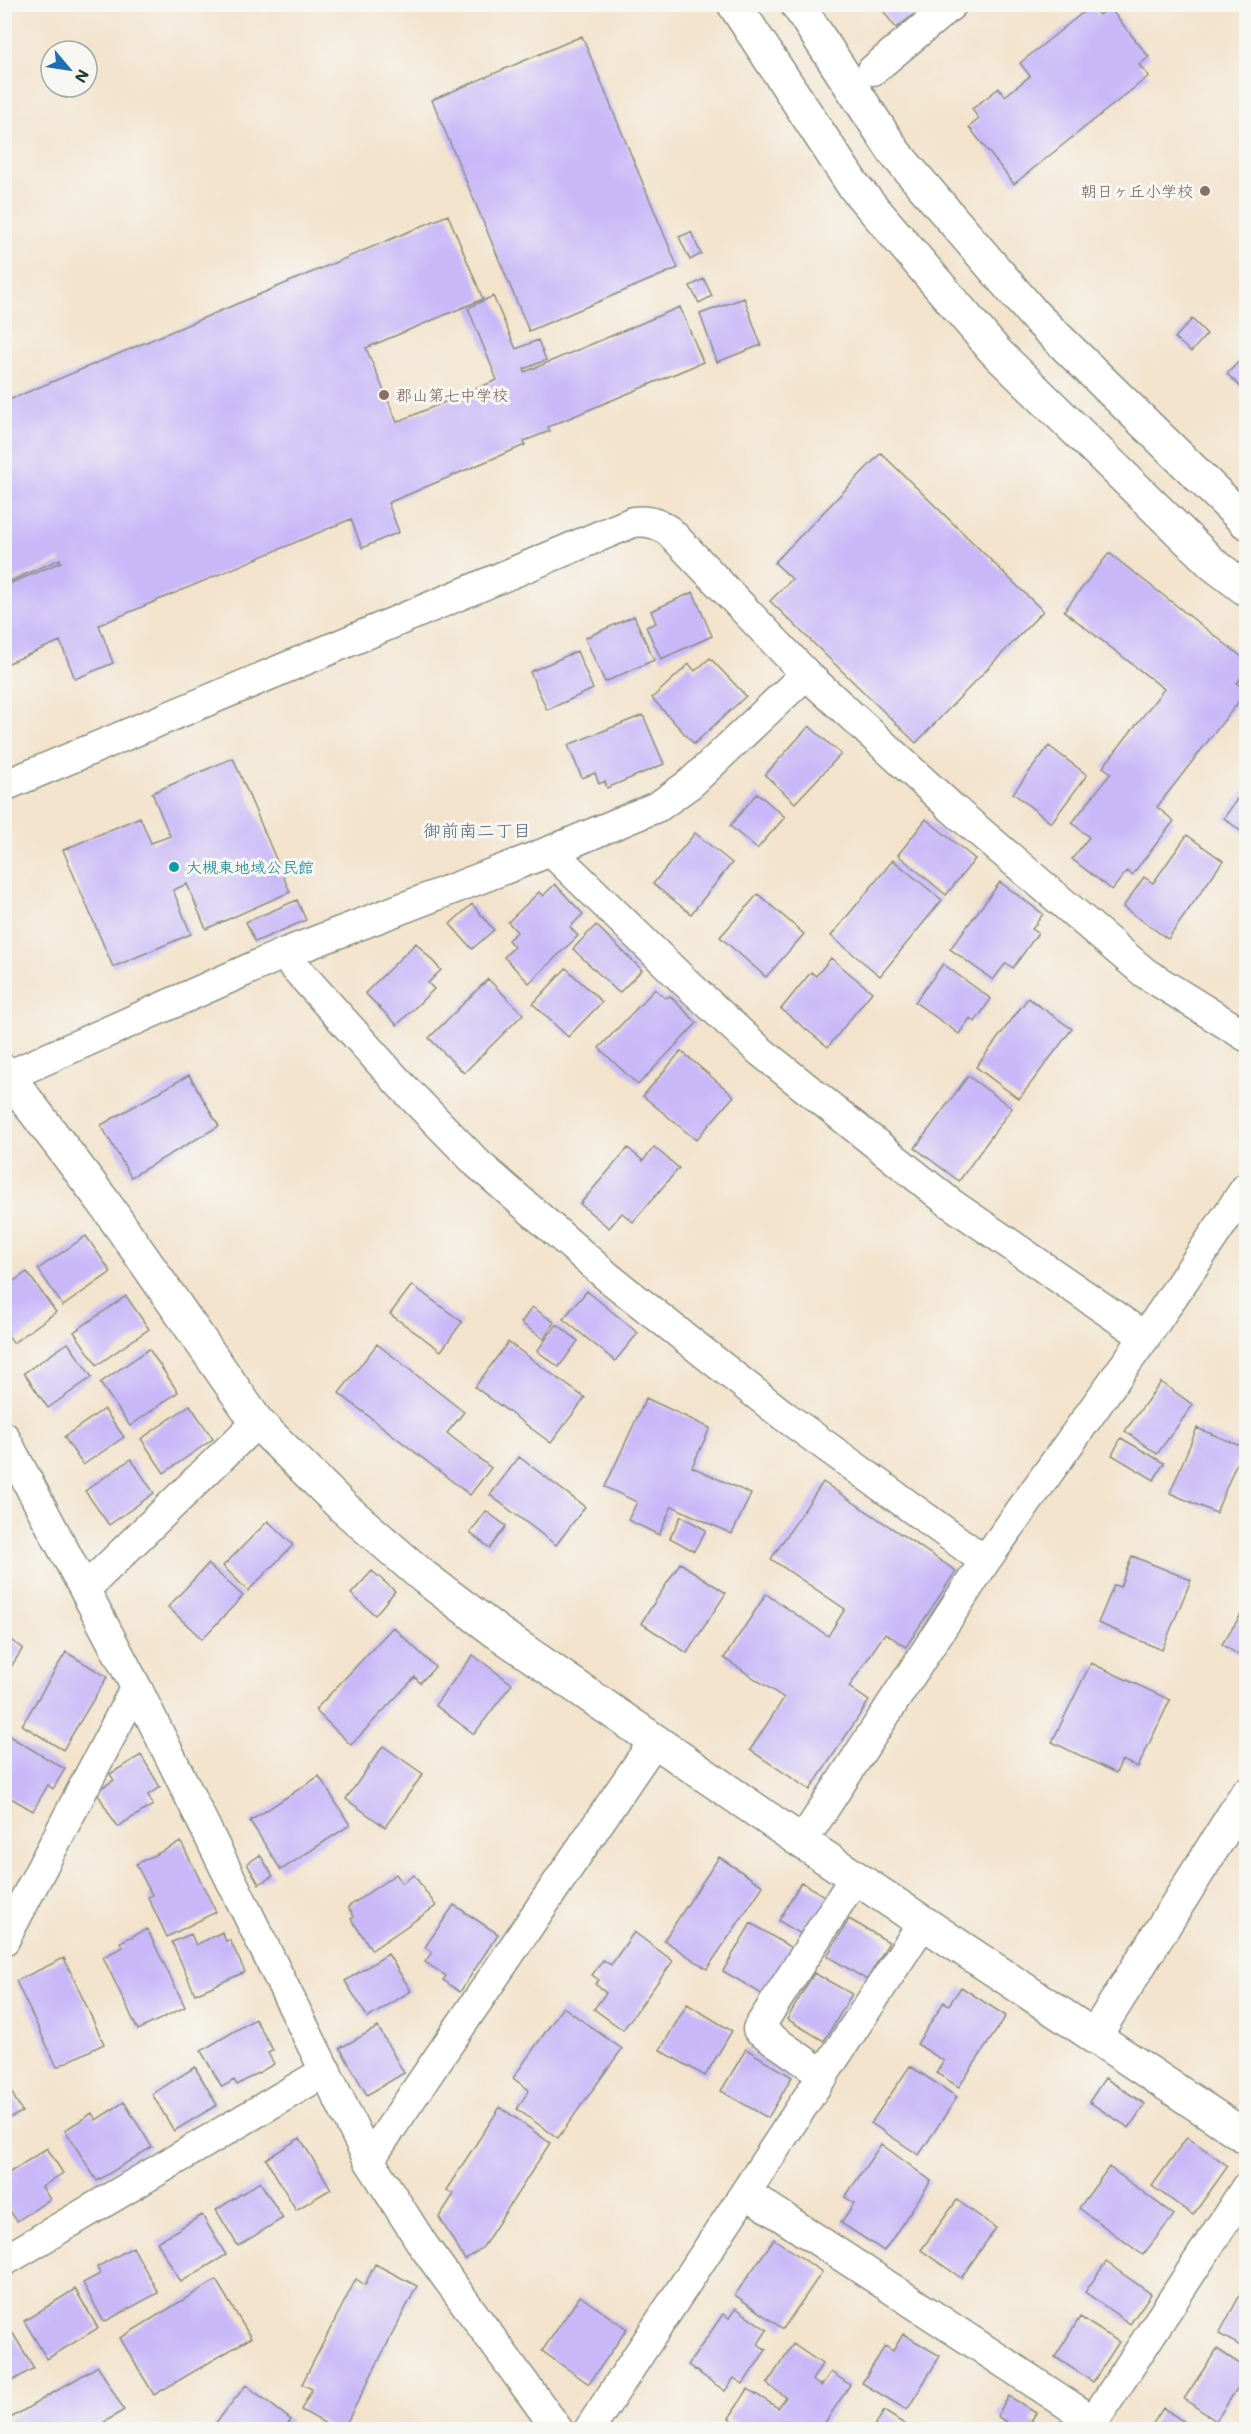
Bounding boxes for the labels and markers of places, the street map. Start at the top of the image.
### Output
place label: 朝日ヶ丘小学校 [1081,180,1193,201]
marker: 朝日ヶ丘小学校 [1198,184,1212,198]
place label: 郡山第七中学校 [396,384,508,405]
marker: 郡山第七中学校 [377,388,391,402]
place label: 大槻東地域公民館 [186,856,314,877]
marker: 大槻東地域公民館 [167,860,181,874]

